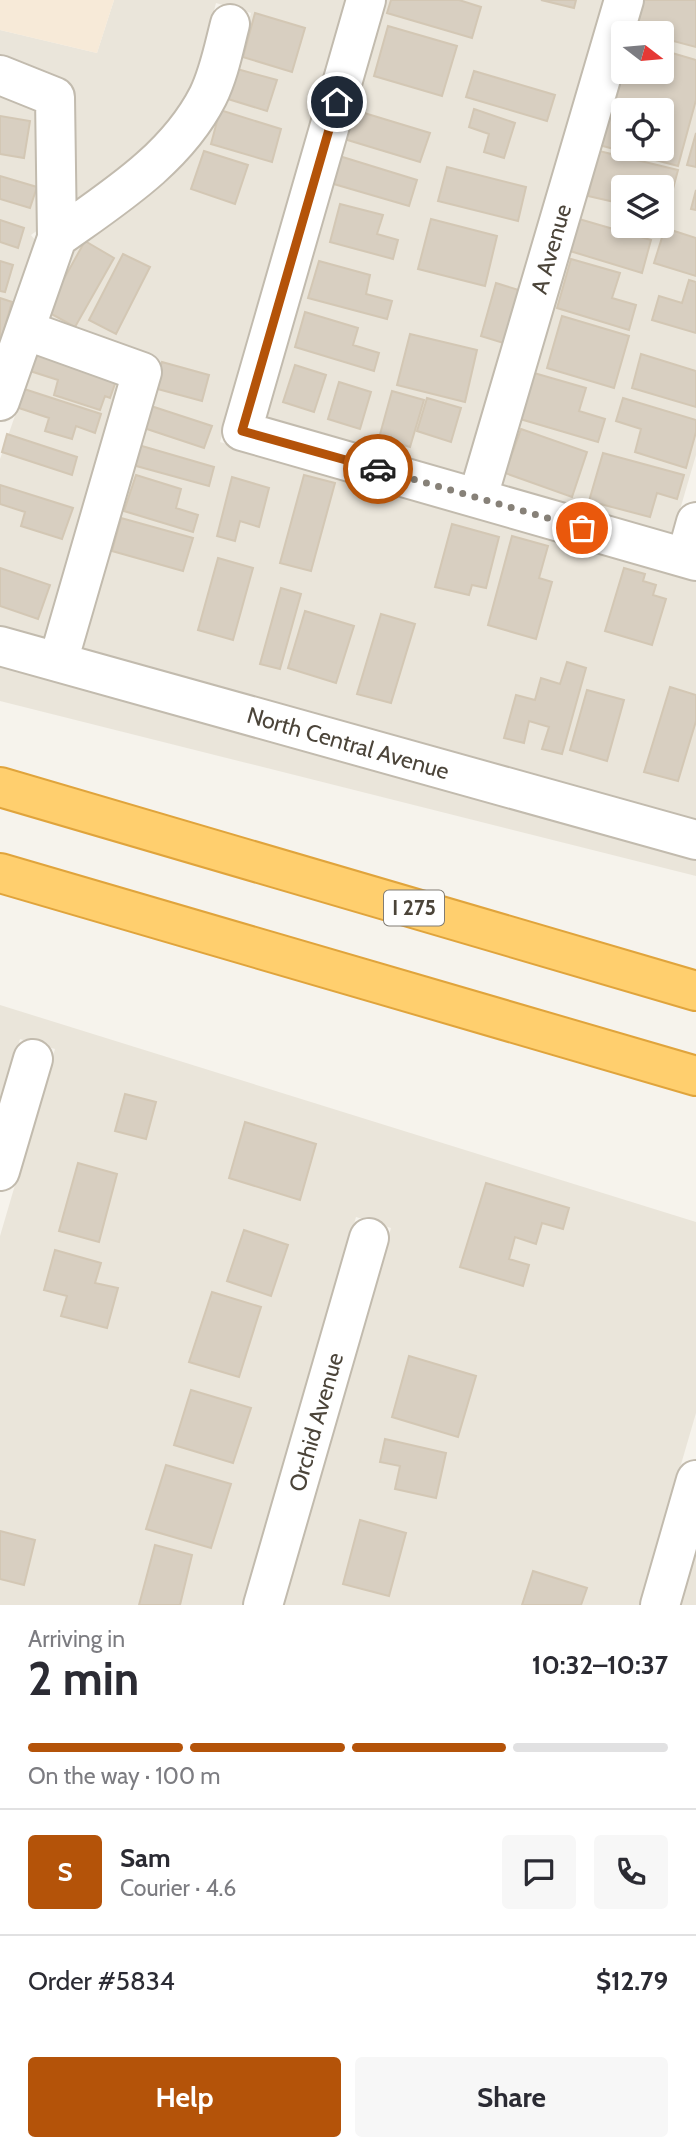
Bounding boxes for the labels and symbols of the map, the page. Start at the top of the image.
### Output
north arrow [611,21,674,84]
pin [307,72,367,132]
street label: A Avenue [525,201,577,297]
courier [343,434,413,504]
pin [552,498,612,558]
street label: North Central Avenue [244,701,452,785]
road number: I 275 [384,890,444,926]
street label: Orchid Avenue [283,1349,349,1495]

